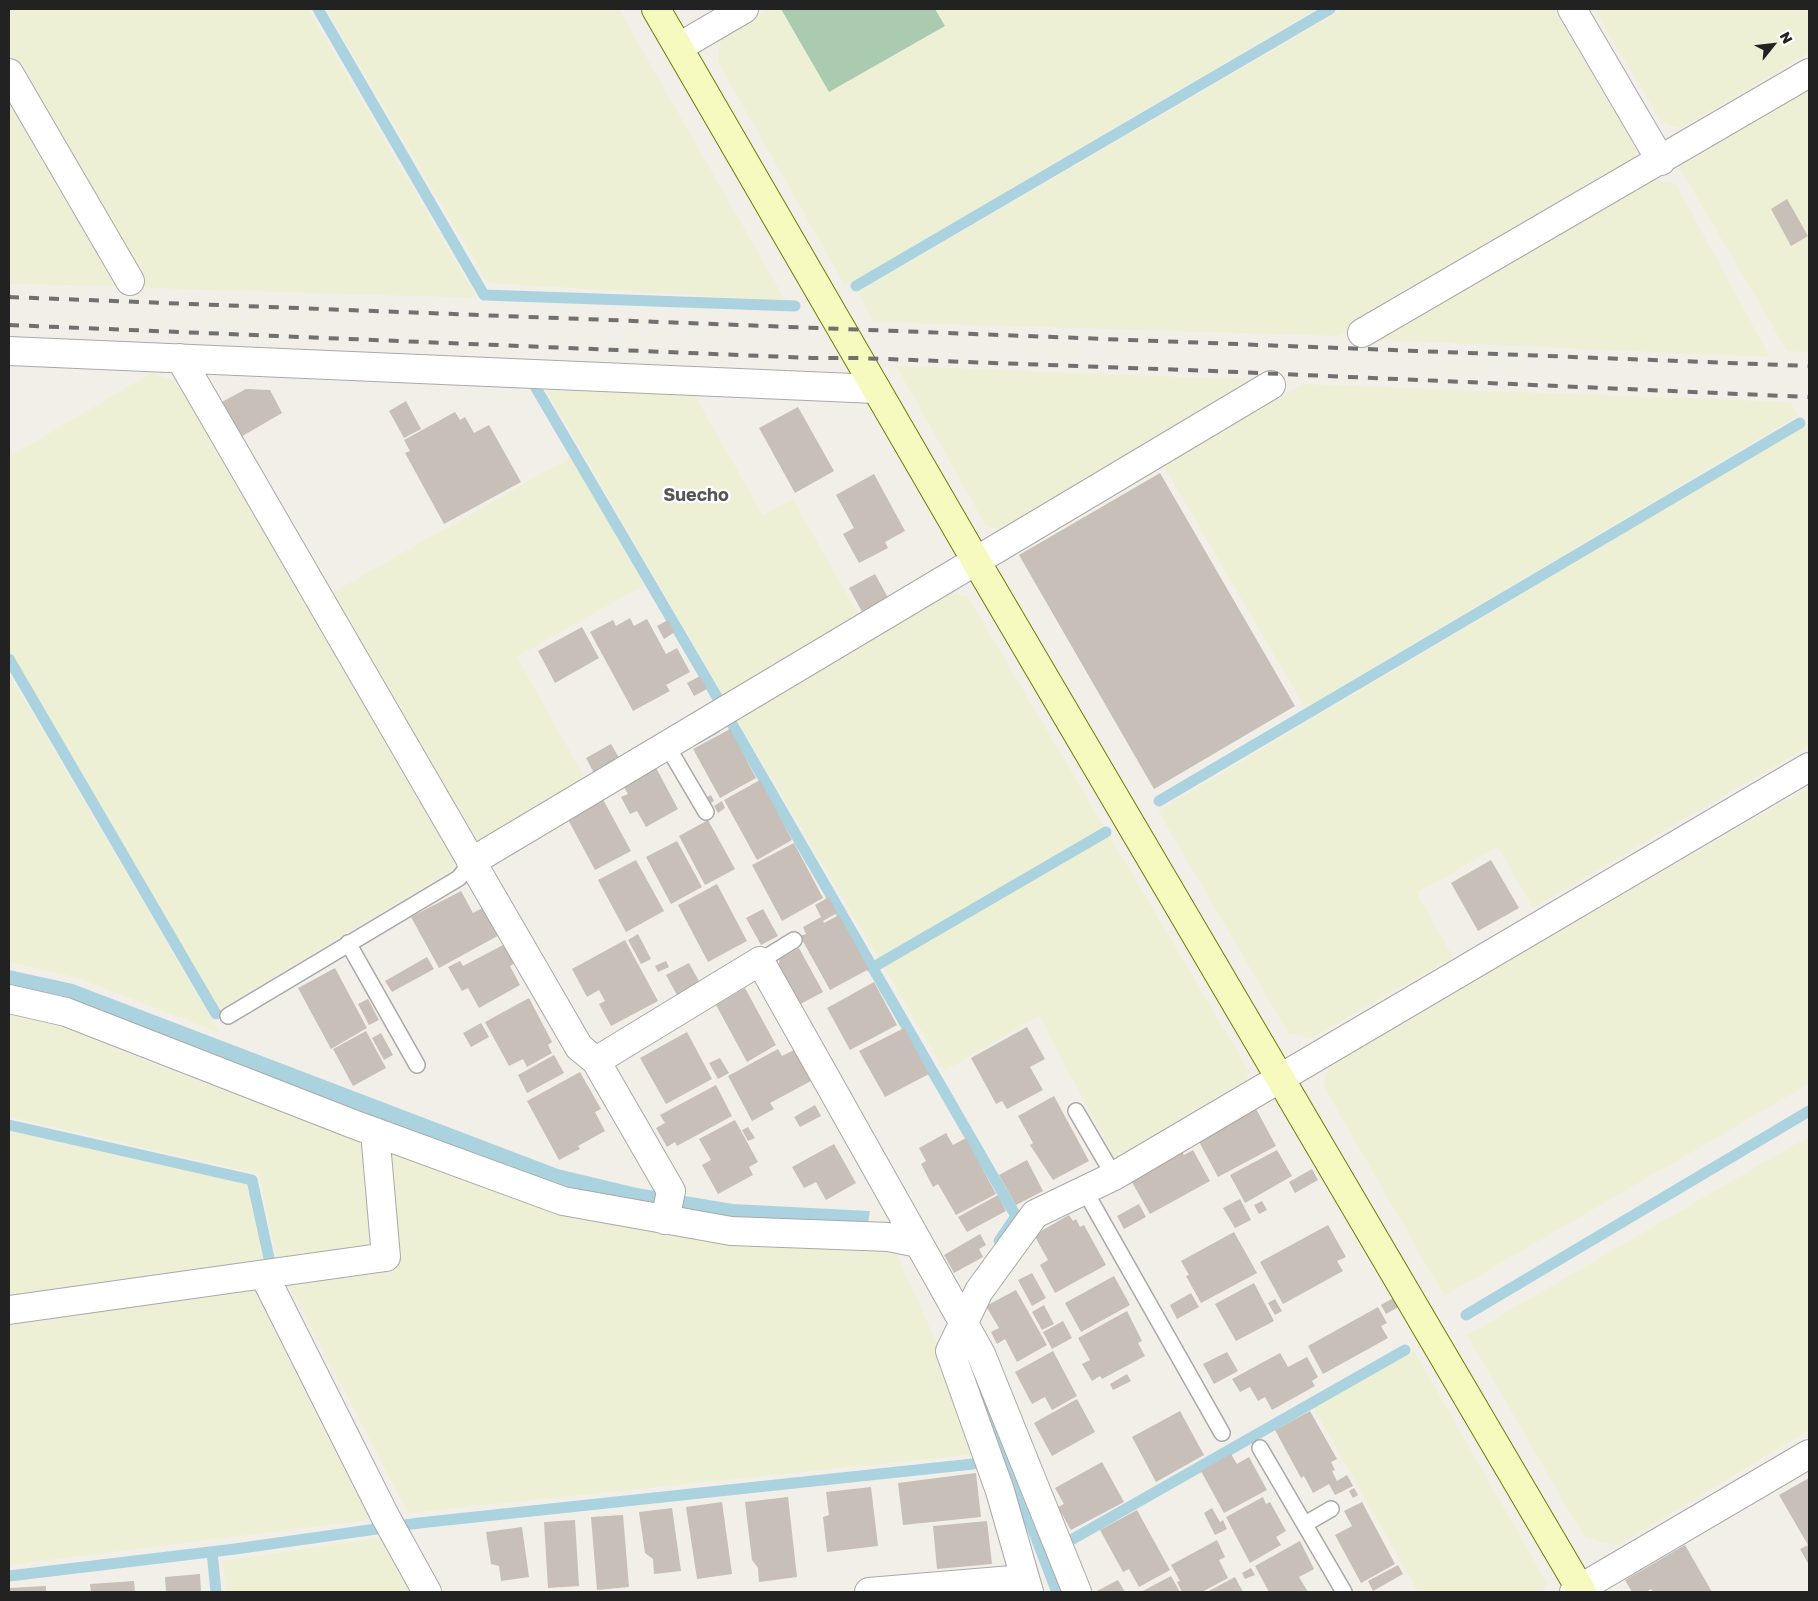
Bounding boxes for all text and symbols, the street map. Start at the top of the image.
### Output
north arrow [1748,20,1798,70]
text: N [1777,29,1797,46]
district label: Suecho [663,484,729,506]

